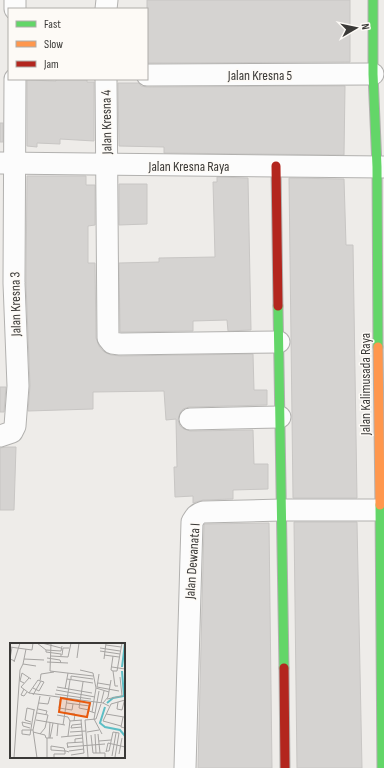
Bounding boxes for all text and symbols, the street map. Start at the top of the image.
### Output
legend [8,8,148,80]
north arrow [336,8,376,48]
text: Fast [44,17,61,32]
text: N [359,23,372,31]
text: Slow [44,37,63,52]
text: Jam [43,57,59,72]
street label: Jalan Kresna 5 [227,67,293,84]
street label: Jalan Kresna 4 [97,89,116,155]
street label: Jalan Kresna Raya [148,158,229,175]
street label: Jalan Kresna 3 [6,271,25,337]
street label: Jalan Kalimusada Raya [357,333,374,436]
street label: Jalan Dewanata I [181,523,204,601]
inset map [10,643,125,758]

